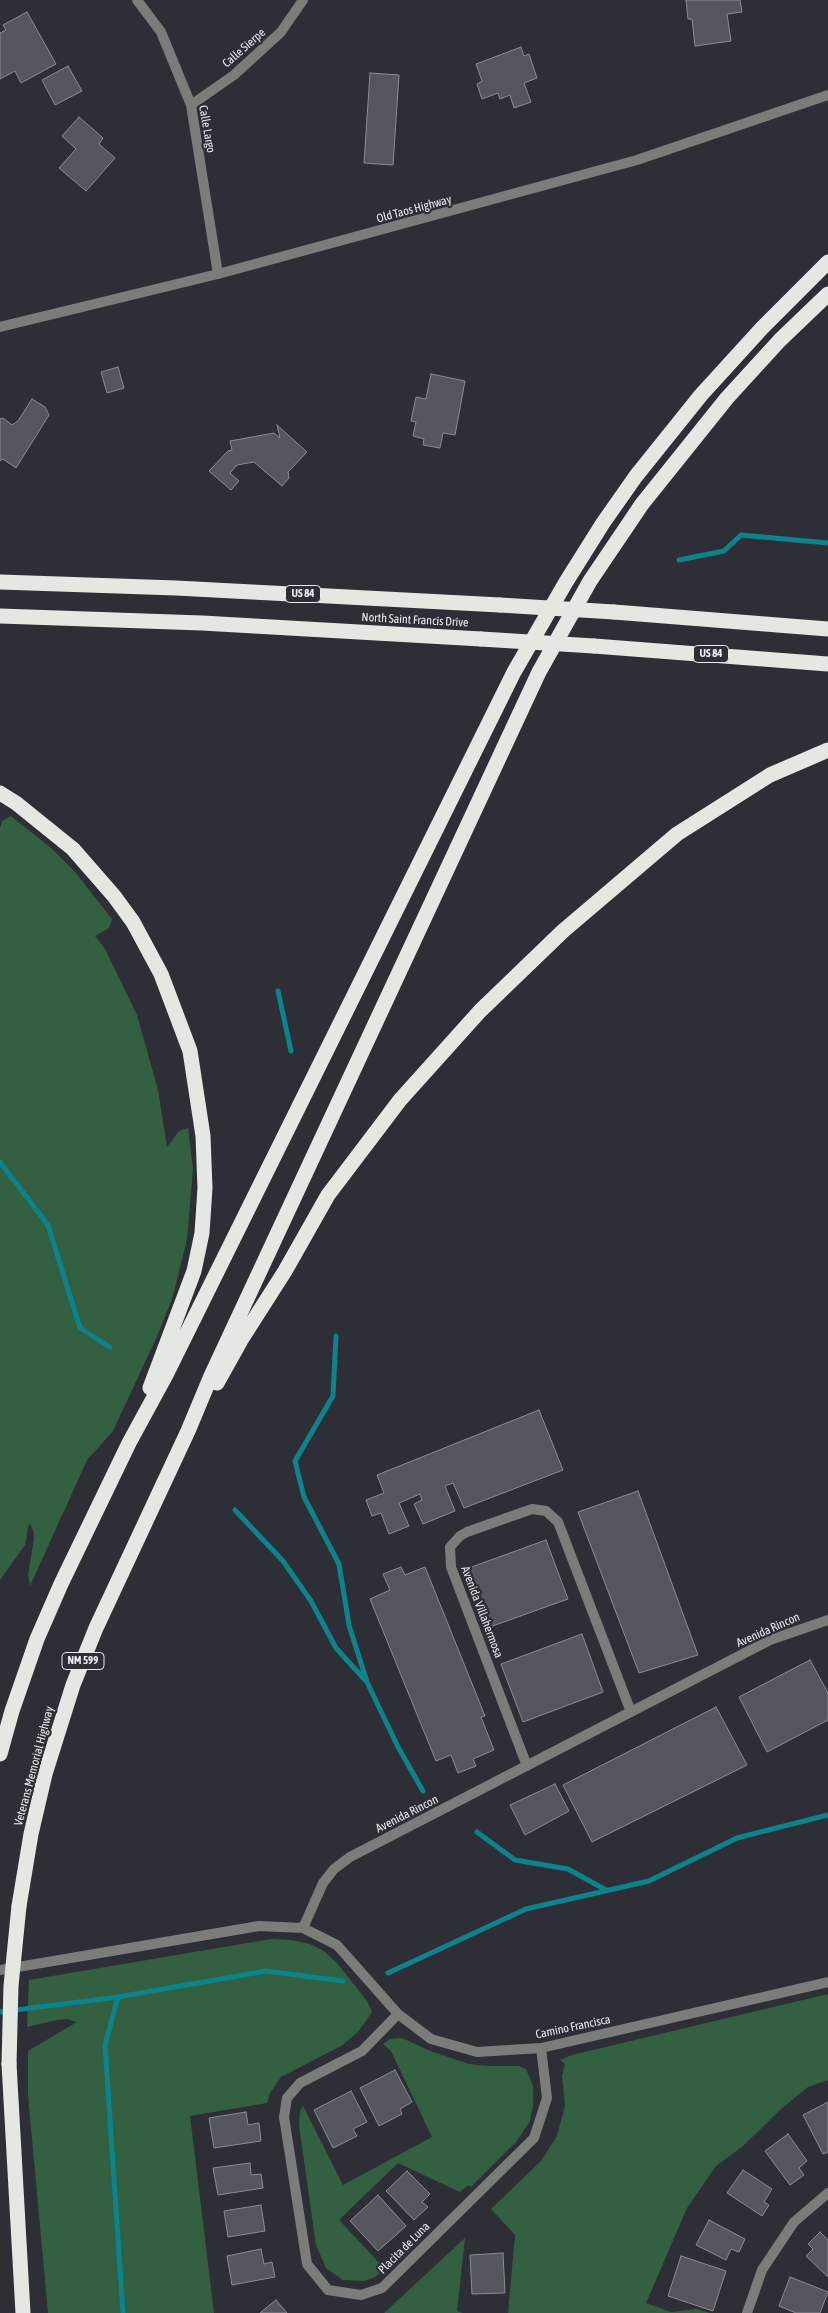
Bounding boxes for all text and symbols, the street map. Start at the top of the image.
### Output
street label: Calle Sierpe [220,25,268,71]
street label: Calle Largo [196,104,218,154]
street label: Old Taos Highway [375,192,453,226]
road number: US 84 [286,586,320,602]
street label: North Saint Francis Drive [361,610,469,630]
road number: US 84 [694,646,728,662]
street label: Avenida Villahermosa [458,1564,506,1660]
street label: Avenida Rincon [734,1610,802,1650]
road number: NM 599 [62,1652,104,1670]
street label: Veterans Memorial Highway [11,1705,57,1827]
street label: Avenida Rincon [373,1792,441,1836]
street label: Camino Francisca [534,2012,612,2042]
street label: Placita de Luna [375,2219,433,2277]

